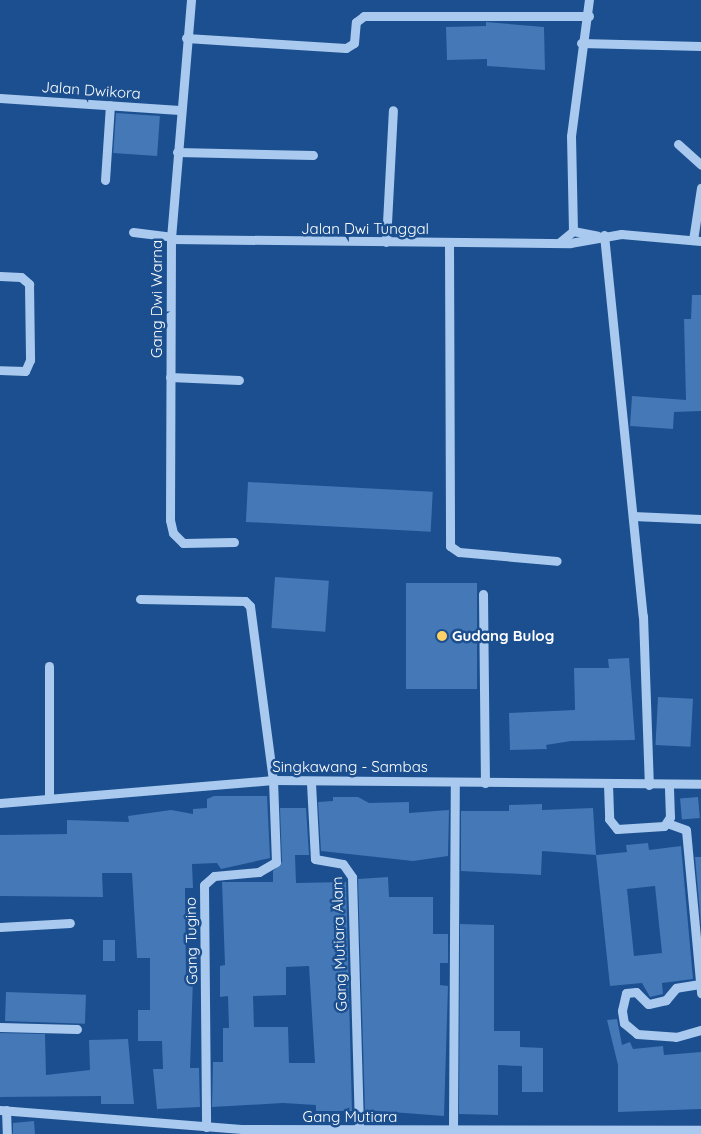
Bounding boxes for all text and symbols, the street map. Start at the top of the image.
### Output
street label: Jalan Dwikora [41,78,141,102]
street label: Jalan Dwi Tunggal [301,220,429,238]
street label: Gang Dwi Warna [148,240,166,358]
place label: Gudang Bulog [452,627,554,645]
marker: Gudang Bulog [436,630,448,642]
street label: Singkawang - Sambas [272,758,428,776]
street label: Gang Mutiara Alam [328,876,350,1012]
street label: Gang Tugino [181,897,201,985]
street label: Gang Mutiara [303,1108,397,1126]

